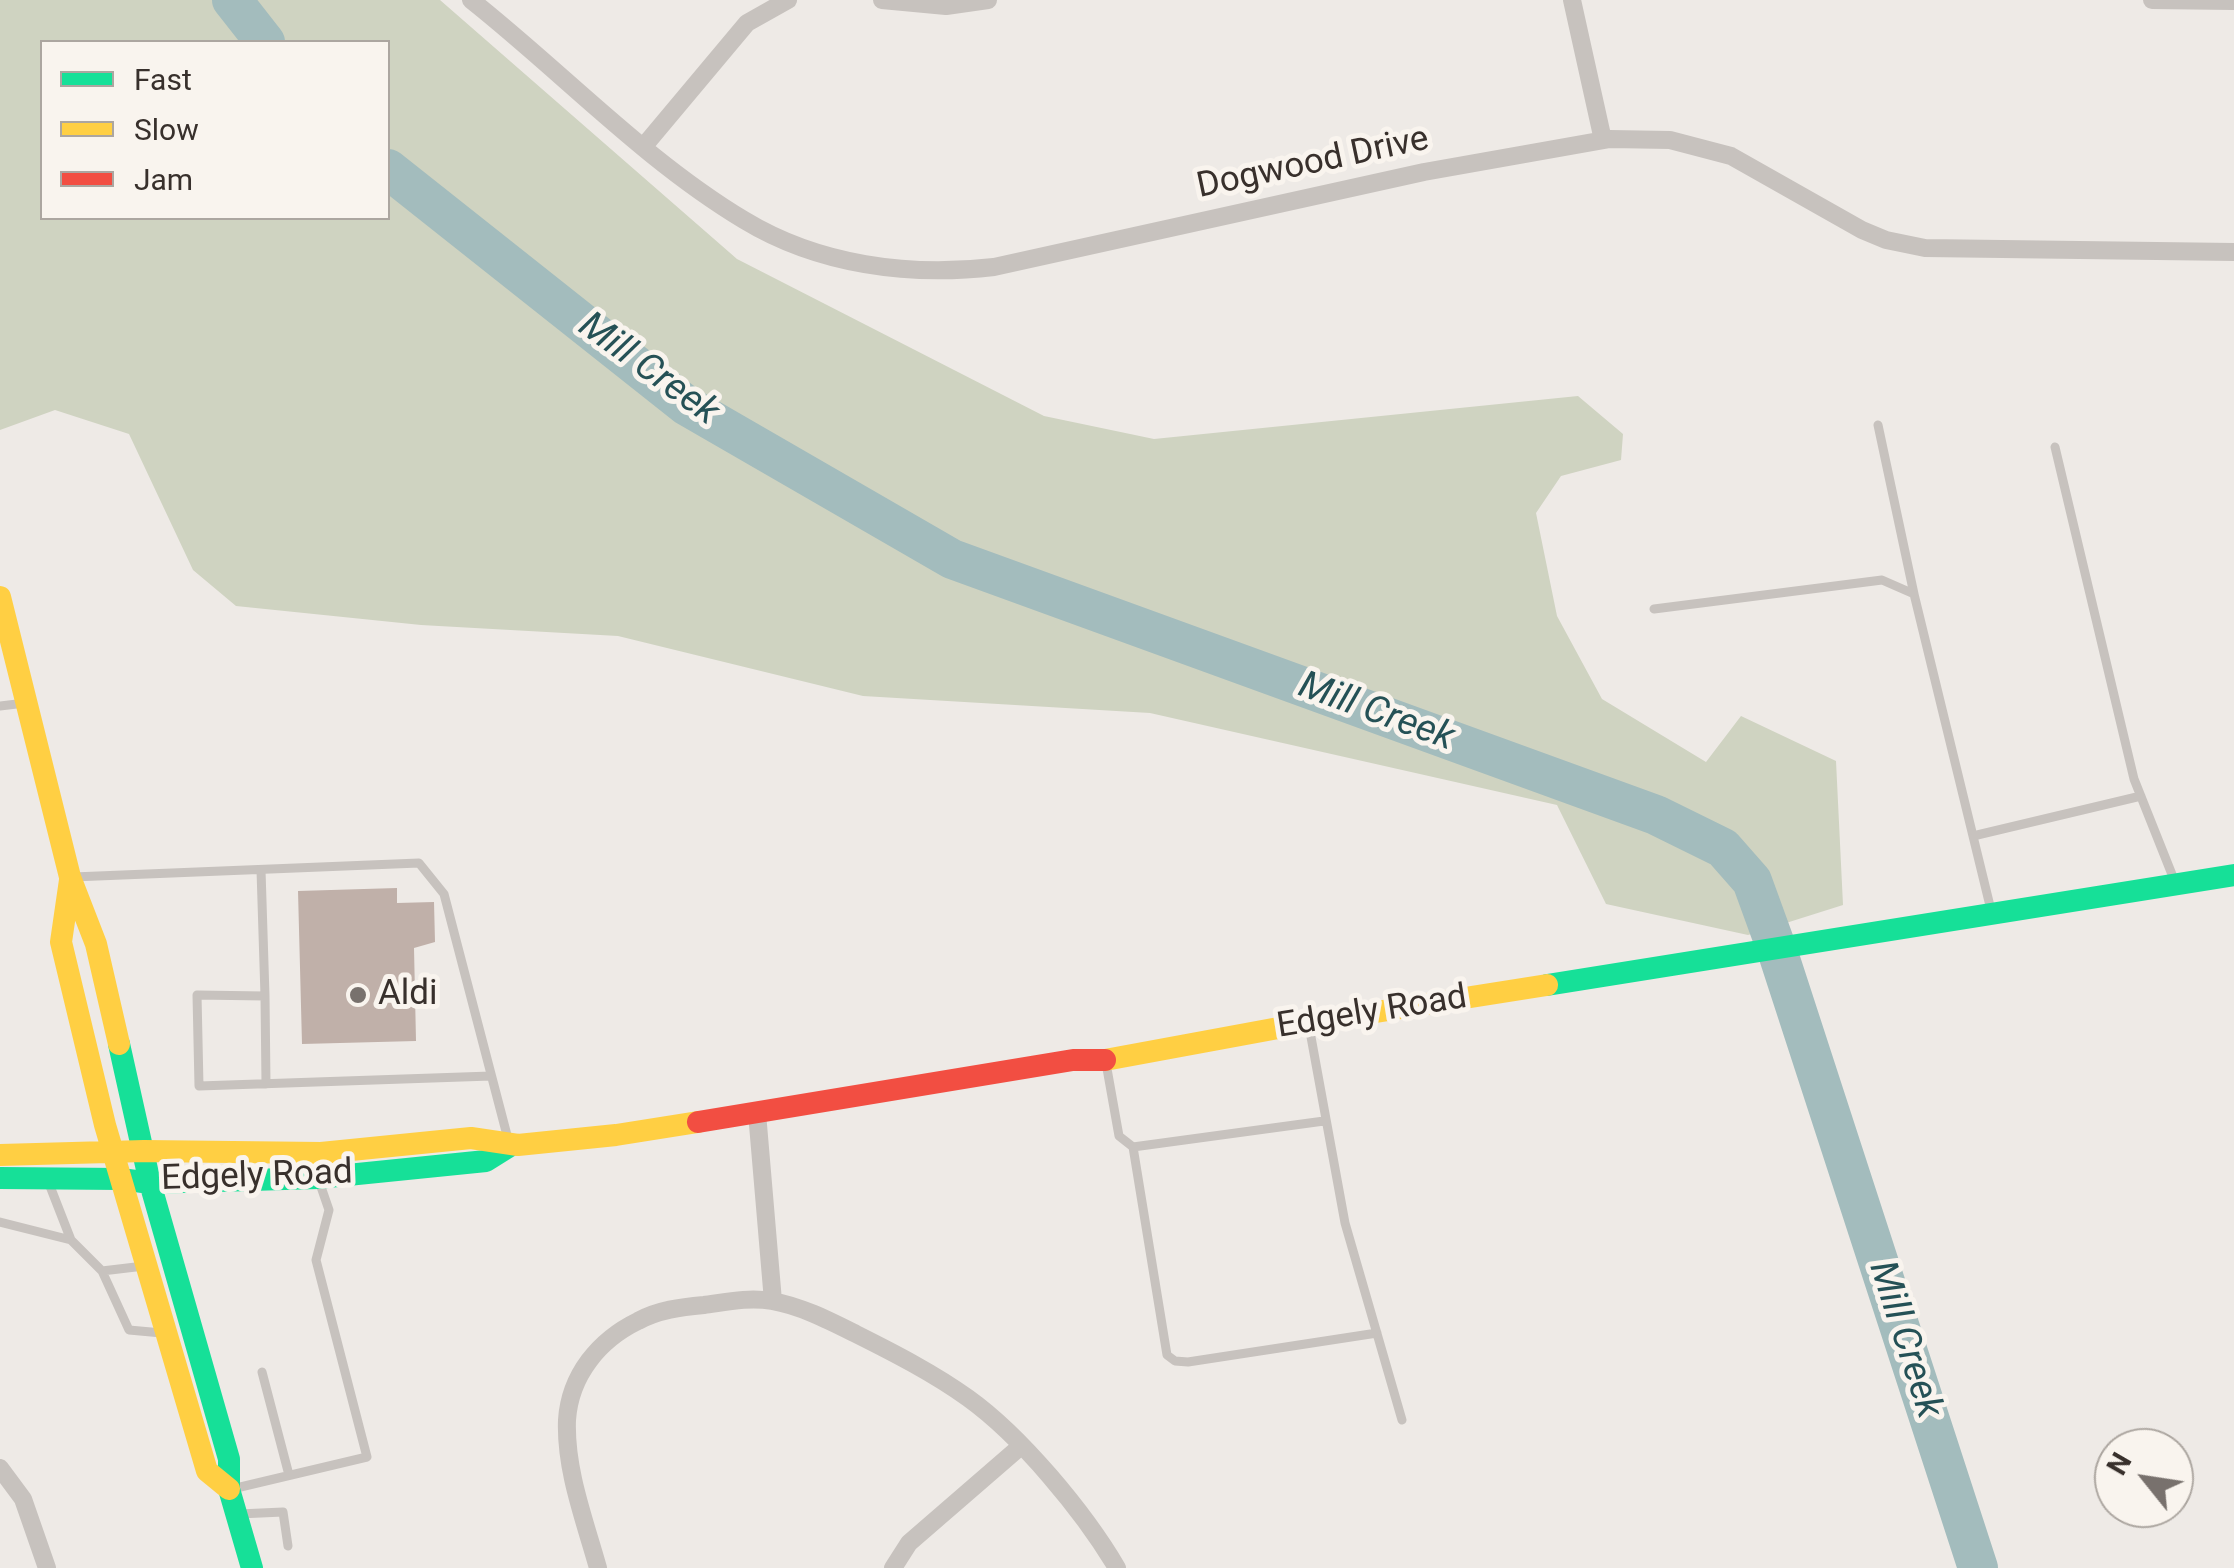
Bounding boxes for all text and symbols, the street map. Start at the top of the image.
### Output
legend [40,40,390,220]
text: Fast [134,62,192,97]
text: Slow [134,112,199,147]
street label: Dogwood Drive [1193,119,1433,209]
text: Jam [134,162,193,197]
water label: Mill Creek [569,304,727,436]
water label: Mill Creek [1292,664,1460,762]
place label: Aldi [378,974,438,1016]
street label: Edgely Road [1274,977,1470,1049]
marker: Aldi [347,984,369,1006]
street label: Edgely Road [161,1153,353,1201]
water label: Mill Creek [1857,1256,1951,1424]
north arrow [2094,1428,2194,1528]
text: N [2100,1447,2139,1481]

